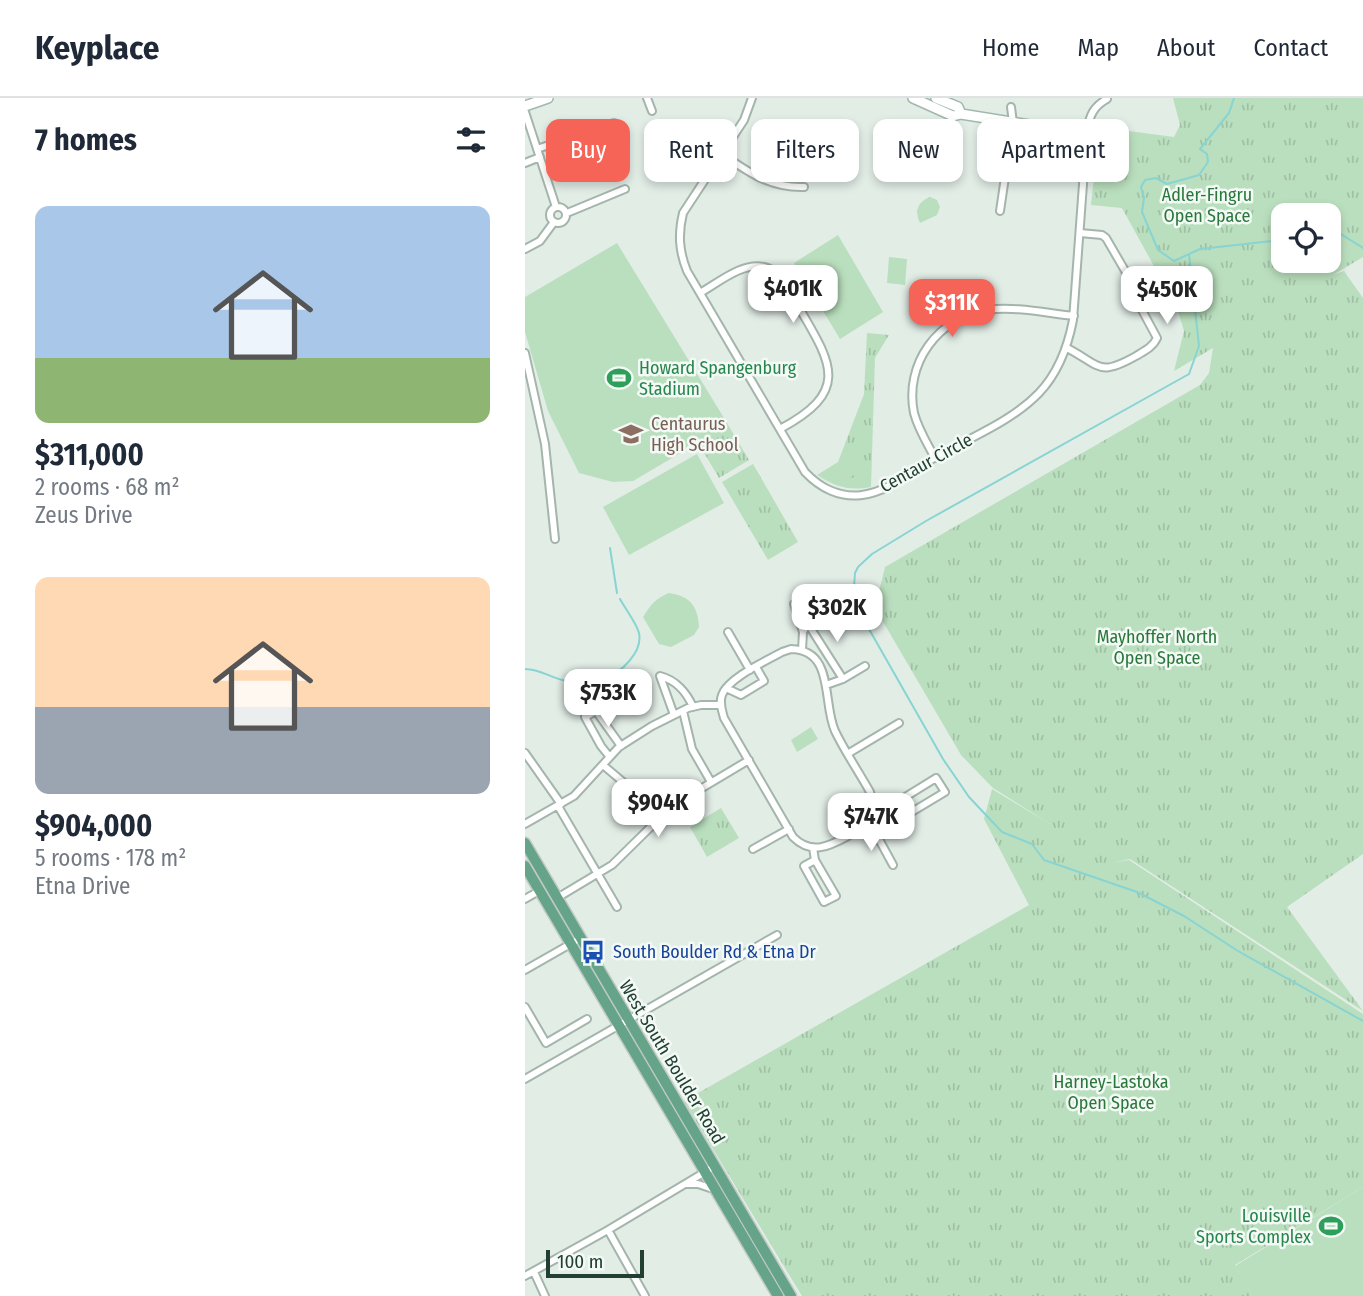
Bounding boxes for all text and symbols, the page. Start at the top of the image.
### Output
text: Keyplace [35,28,159,68]
text: Home [982,34,1039,62]
text: Map [1077,34,1119,62]
text: About [1157,34,1215,62]
text: Contact [1253,34,1328,62]
chip: Buy [546,119,630,182]
chip: Rent [644,119,737,182]
chip: Filters [751,119,859,182]
chip: New [873,119,963,182]
chip: Apartment [977,119,1129,182]
icon: filters [452,121,490,159]
text: 7 homes [35,122,137,158]
park label: Adler-Fingru Open Space [1162,184,1252,227]
map controls [1271,203,1341,273]
button: locate [1271,203,1341,273]
icon: home [200,252,326,378]
pin: $401K [744,266,842,325]
pin: $450K [1118,266,1216,326]
text: $401K [764,274,822,302]
text: $450K [1137,275,1197,303]
pin: $311K [903,280,1001,339]
text: $311K [925,288,979,316]
place label: Howard Spangenburg Stadium [639,357,797,400]
sports icon: Howard Spangenburg Stadium [605,364,633,392]
place label: Centaurus High School [651,413,739,456]
school or university icon: Centaurus High School [617,420,645,448]
street label: Centaur Circle [876,429,976,497]
text: $311,000 [35,437,144,473]
text: 2 rooms · 68 m² [35,473,180,501]
text: Zeus Drive [35,501,133,529]
pin: $302K [788,584,886,644]
text: $302K [808,593,866,621]
icon: home [200,623,326,749]
park label: Mayhoffer North Open Space [1097,626,1217,669]
pin: $753K [559,670,657,729]
text: $753K [580,678,636,706]
pin: $904K [609,780,707,839]
text: $904K [628,788,688,816]
pin: $747K [822,794,920,853]
text: $747K [844,802,898,830]
text: $904,000 [35,808,152,844]
text: 5 rooms · 178 m² [35,844,186,872]
text: Etna Drive [35,872,130,900]
bus stop icon: South Boulder Rd & Etna Dr [579,938,607,966]
place label: South Boulder Rd & Etna Dr [613,941,817,963]
street label: West South Boulder Road [614,976,730,1148]
park label: Harney-Lastoka Open Space [1053,1071,1169,1114]
place label: Louisville Sports Complex [1196,1205,1311,1248]
sports icon: Louisville Sports Complex [1317,1212,1345,1240]
scale bar [546,1247,644,1279]
text: 100 m [557,1250,603,1273]

